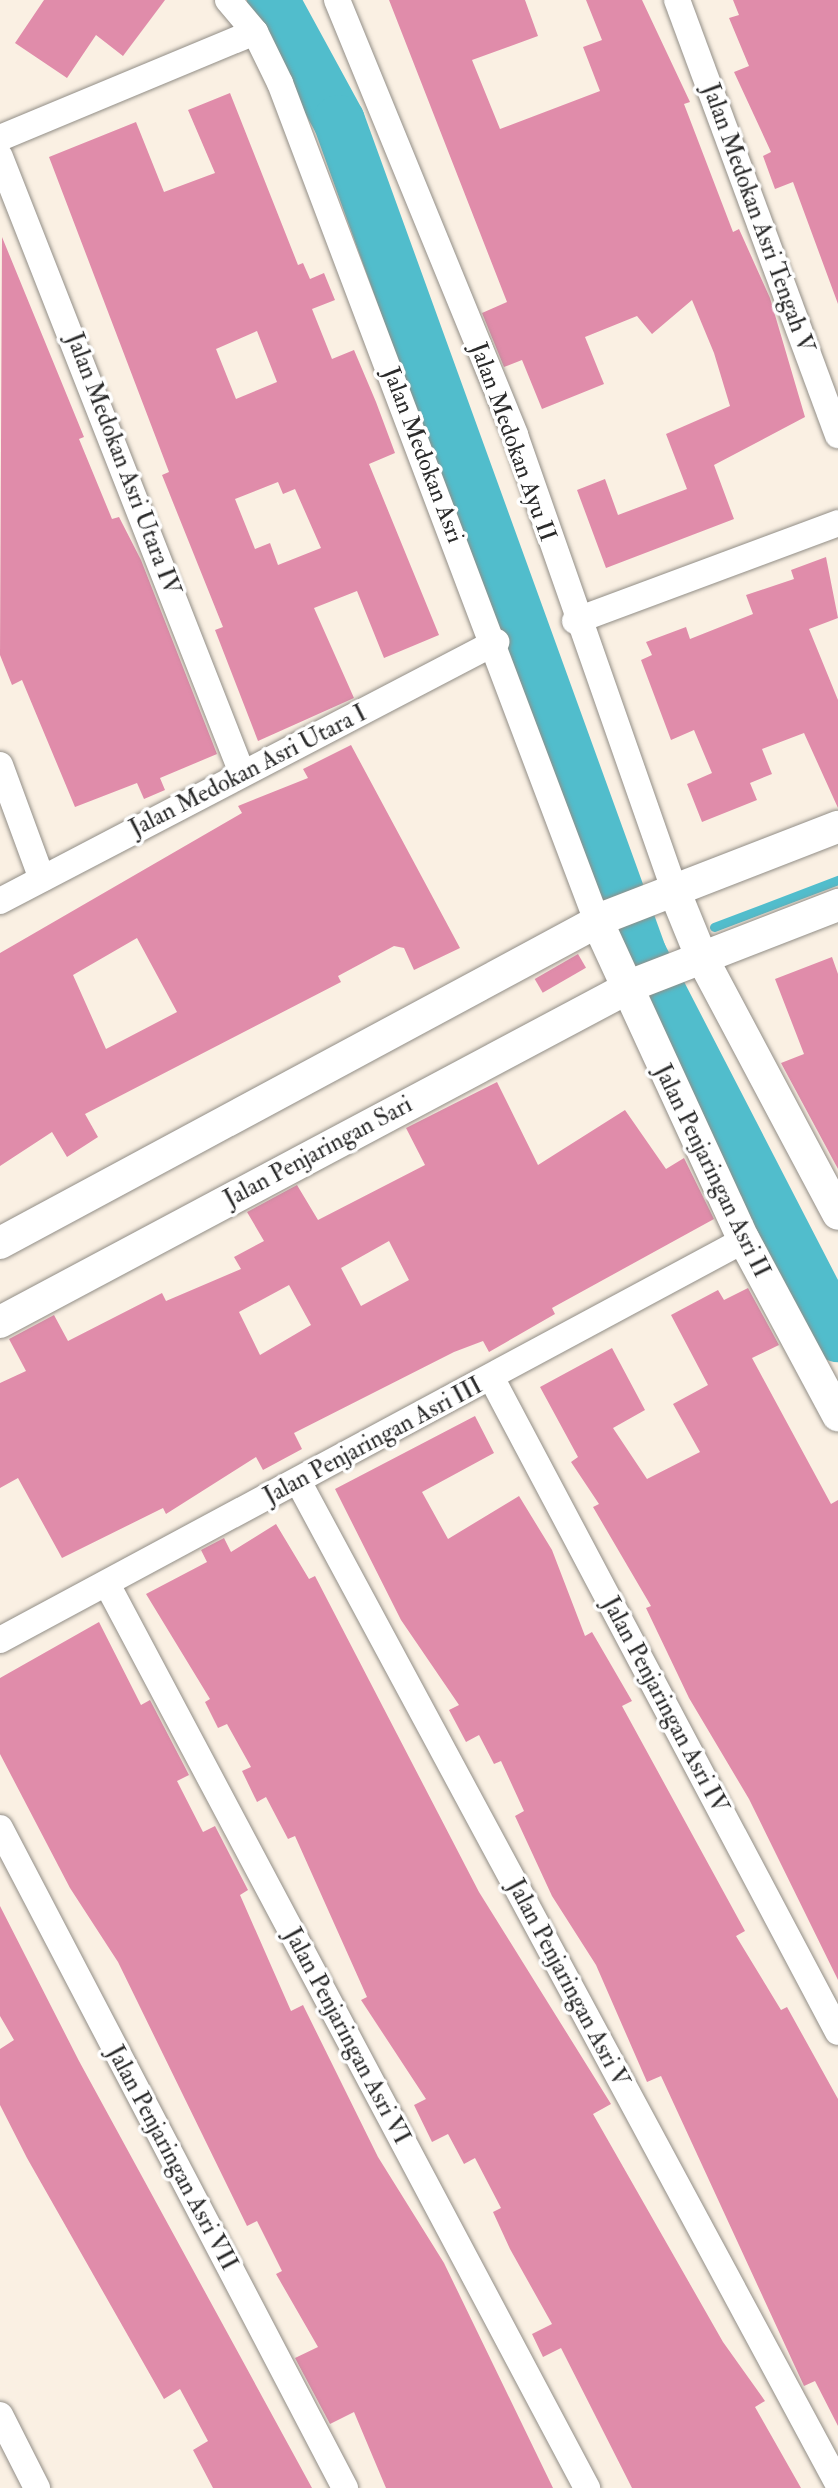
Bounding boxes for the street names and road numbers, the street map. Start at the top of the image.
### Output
street label: Jalan Medokan Asri Tengah V [696,79,820,357]
street label: Jalan Medokan Asri Utara IV [60,329,186,599]
street label: Jalan Medokan Ayu II [464,339,562,545]
street label: Jalan Medokan Asri [376,363,470,547]
street label: Jalan Medokan Asri Utara I [125,699,371,843]
street label: Jalan Penjaringan Asri II [648,1060,776,1282]
street label: Jalan Penjaringan Sari [219,1090,417,1214]
street label: Jalan Penjaringan Asri III [259,1371,487,1511]
street label: Jalan Penjaringan Asri IV [596,1592,734,1818]
street label: Jalan Penjaringan Asri V [501,1874,635,2092]
street label: Jalan Penjaringan Asri VI [278,1923,416,2149]
street label: Jalan Penjaringan Asri VII [100,2041,244,2275]

